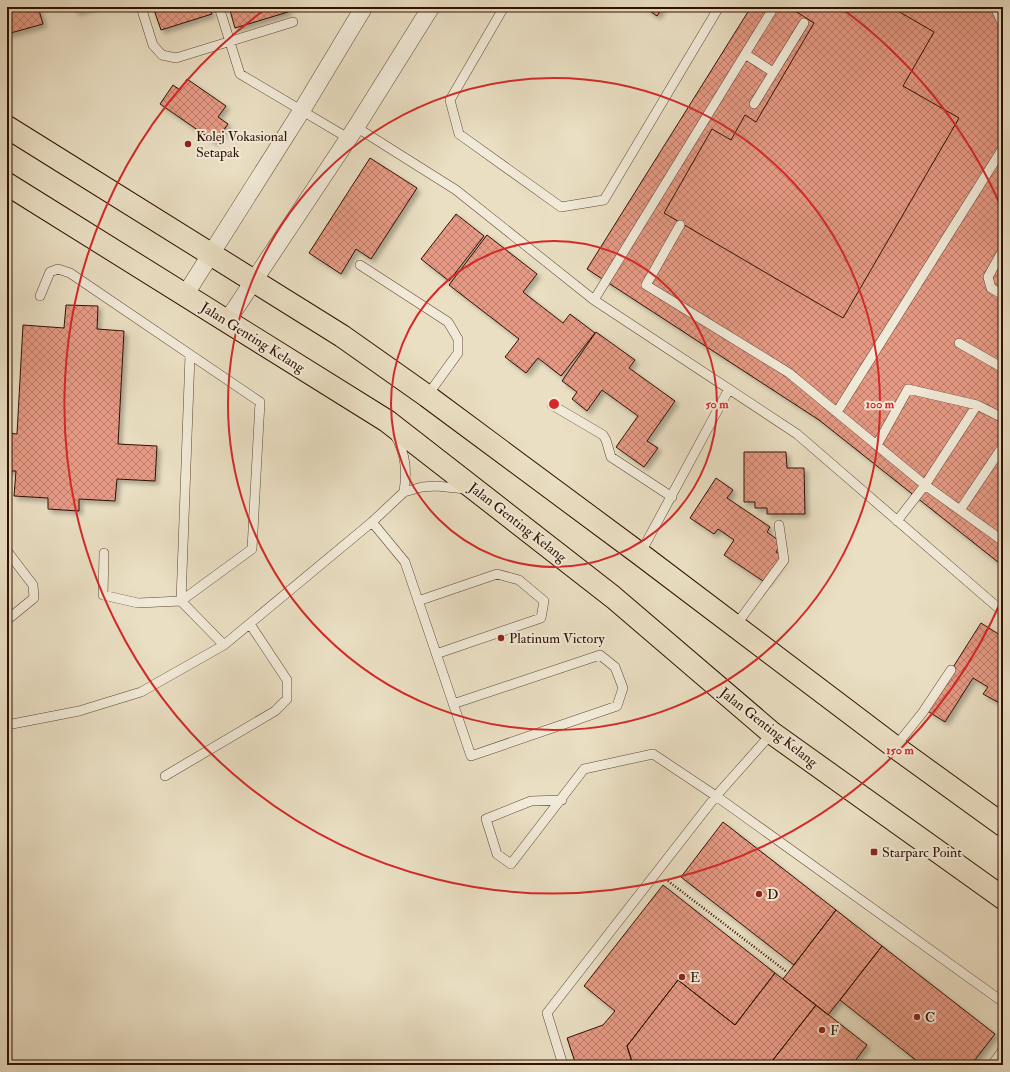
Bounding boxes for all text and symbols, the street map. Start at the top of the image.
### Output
place label: Kolej Vokasional Setapak [196,128,288,162]
marker: Kolej Vokasional Setapak [183,139,193,149]
street label: Jalan Genting Kelang [197,298,309,377]
centre of rings [547,397,561,411]
text: 50 m [705,397,729,412]
text: 100 m [866,397,895,412]
street label: Jalan Genting Kelang [465,478,571,567]
place label: Platinum Victory [509,630,606,648]
marker: Platinum Victory [496,633,506,643]
street label: Jalan Genting Kelang [716,683,822,772]
text: 150 m [886,743,914,758]
place label: Starparc Point [882,844,962,862]
marker: Starparc Point [869,847,879,857]
place label: D [767,886,778,903]
marker: D [754,889,764,899]
place label: E [690,969,700,986]
marker: E [677,972,687,982]
place label: C [925,1009,935,1026]
marker: C [912,1012,922,1022]
place label: F [830,1022,839,1039]
marker: F [817,1025,827,1035]

